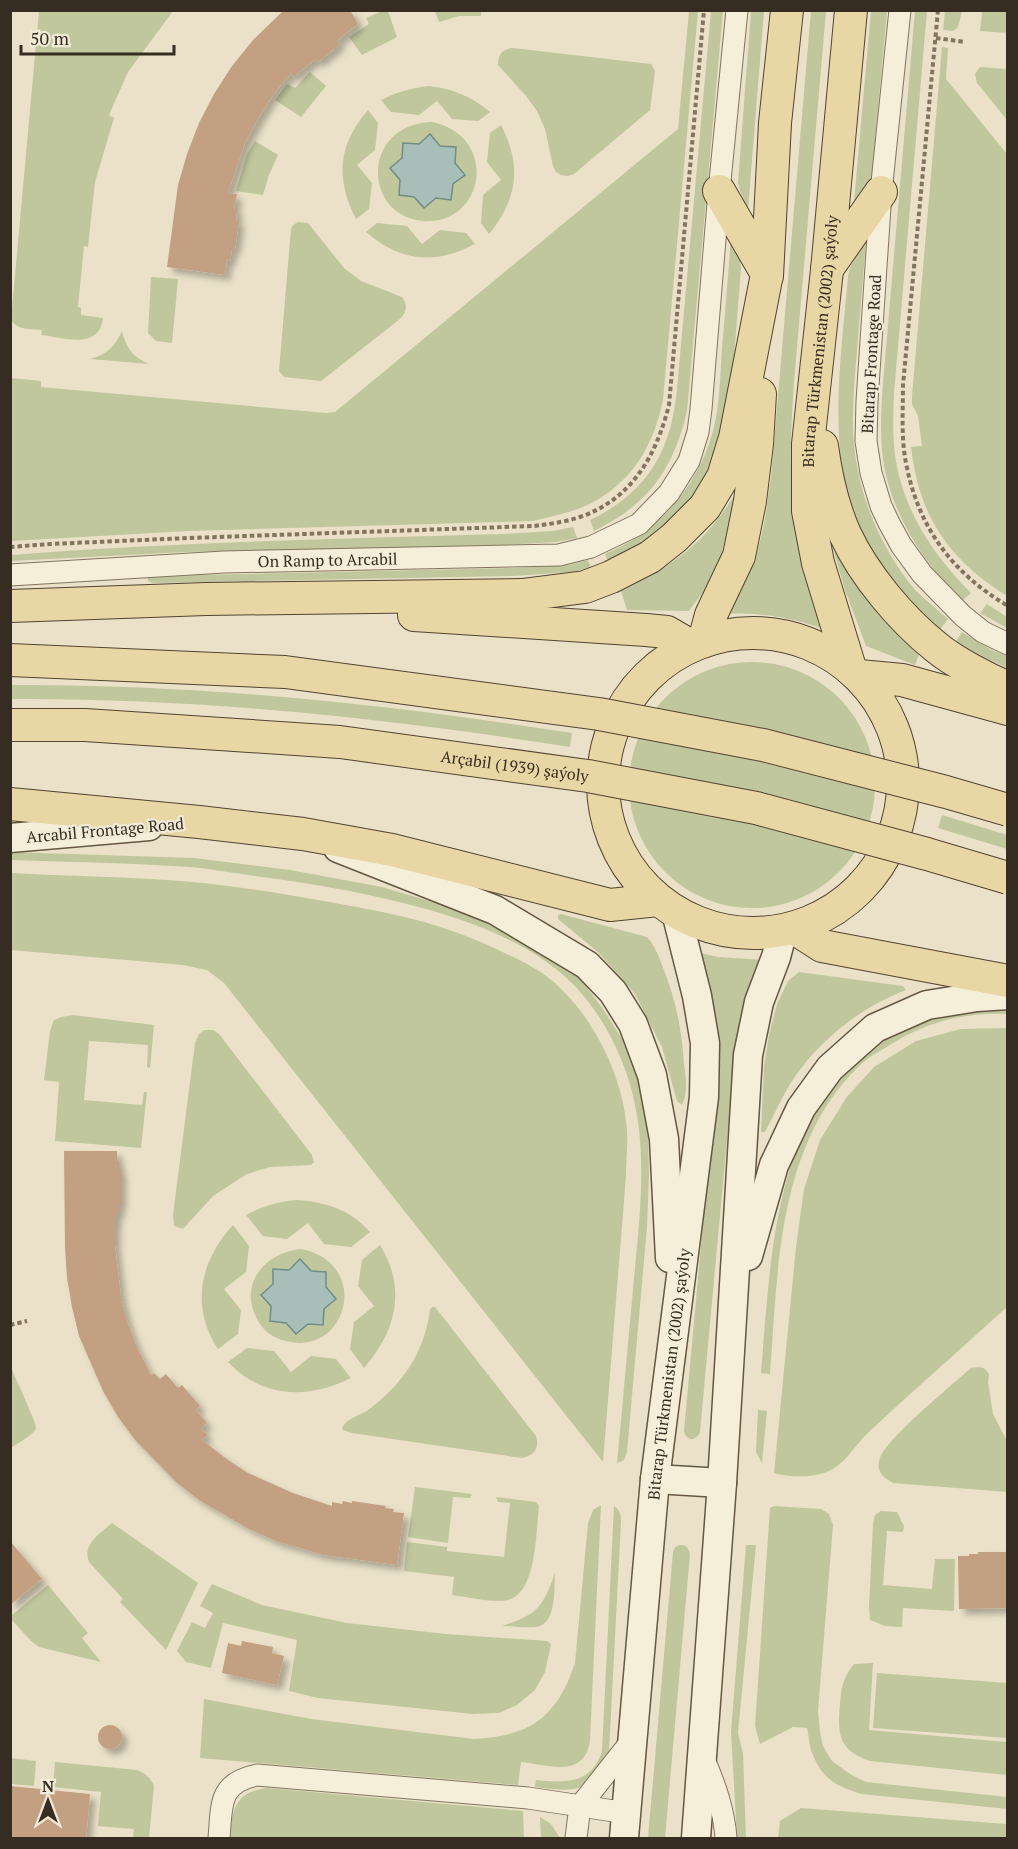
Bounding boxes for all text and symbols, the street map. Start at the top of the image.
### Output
scale bar [21,18,174,56]
text: 50 m [30,26,70,50]
street label: Bitarap Türkmenistan (2002) şaýoly [797,213,843,467]
street label: Bitarap Frontage Road [856,274,886,434]
street label: On Ramp to Arcabil [257,547,398,572]
street label: Arçabil (1939) şaýoly [440,745,591,787]
street label: Arcabil Frontage Road [25,812,185,848]
street label: Bitarap Türkmenistan (2002) şaýoly [642,1246,696,1501]
north arrow [18,1771,78,1831]
text: N [42,1775,54,1797]

